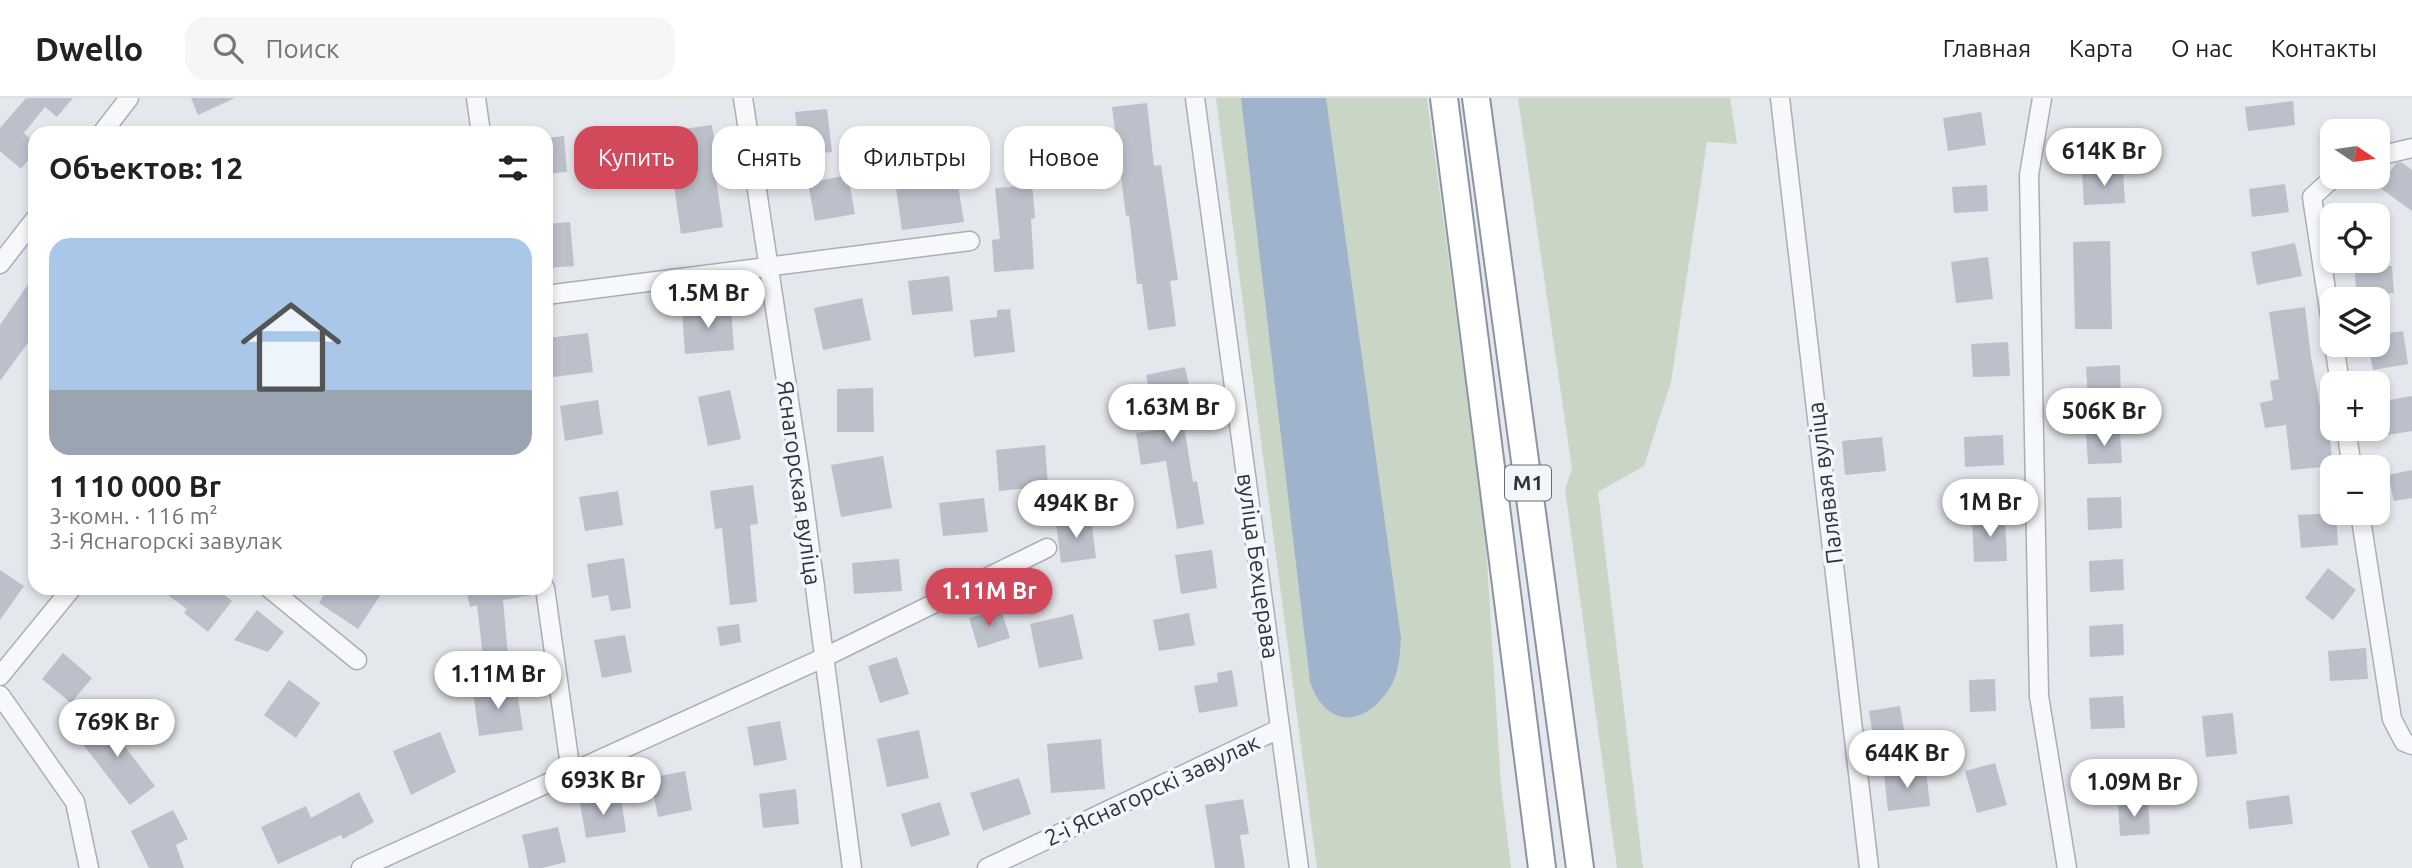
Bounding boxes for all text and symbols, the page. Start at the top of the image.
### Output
search box [185,17,675,80]
icon: search [209,29,247,67]
text: Dwello [35,30,143,67]
text: Поиск [265,34,339,63]
text: Главная [1943,35,2031,62]
text: Карта [2069,35,2133,62]
text: О нас [2171,35,2233,62]
text: Контакты [2271,35,2377,62]
north arrow [2320,119,2390,189]
map controls [2320,119,2390,525]
chip: Купить [574,126,698,189]
chip: Снять [712,126,825,189]
chip: Фильтры [839,126,990,189]
chip: Новое [1004,126,1123,189]
pin: 614K Br [2039,129,2169,188]
text: 614K Br [2062,138,2146,163]
icon: filters [494,149,532,187]
text: Объектов: 12 [49,151,243,185]
button: locate [2320,203,2390,273]
pin: 1.5M Br [643,271,773,330]
text: 1.5M Br [667,280,749,305]
icon: home [228,284,354,410]
button: layers [2320,287,2390,357]
button: + [2320,371,2390,441]
street label: Яснагорская вуліца [773,379,826,587]
pin: 1.63M Br [1100,384,1244,444]
pin: 506K Br [2039,388,2169,448]
text: 1.63M Br [1124,394,1220,419]
text: 506K Br [2062,398,2146,423]
street label: Палявая вуліца [1802,400,1847,566]
button: − [2320,455,2390,525]
road number: М1 [1505,466,1551,500]
text: 1 110 000 Br [49,469,221,503]
street label: вуліца Бехцерава [1233,472,1284,660]
pin: 494K Br [1011,480,1141,540]
pin: 1M Br [1941,480,2039,539]
text: 1M Br [1958,489,2022,514]
text: 494K Br [1034,490,1118,515]
text: 3-комн. · 116 m² [49,503,218,528]
text: 3-і Яснагорскі завулак [49,528,283,553]
pin: 1.11M Br [917,568,1061,628]
text: 1.11M Br [941,578,1037,603]
pin: 1.11M Br [426,652,570,711]
text: 1.11M Br [450,661,546,686]
pin: 769K Br [52,700,182,759]
text: 769K Br [75,709,159,734]
street label: 2-і Яснагорскі завулак [1041,729,1263,850]
pin: 644K Br [1842,730,1972,790]
text: 644K Br [1865,740,1949,765]
pin: 693K Br [538,758,668,817]
pin: 1.09M Br [2062,760,2206,819]
text: 693K Br [561,767,645,792]
text: 1.09M Br [2086,769,2182,794]

